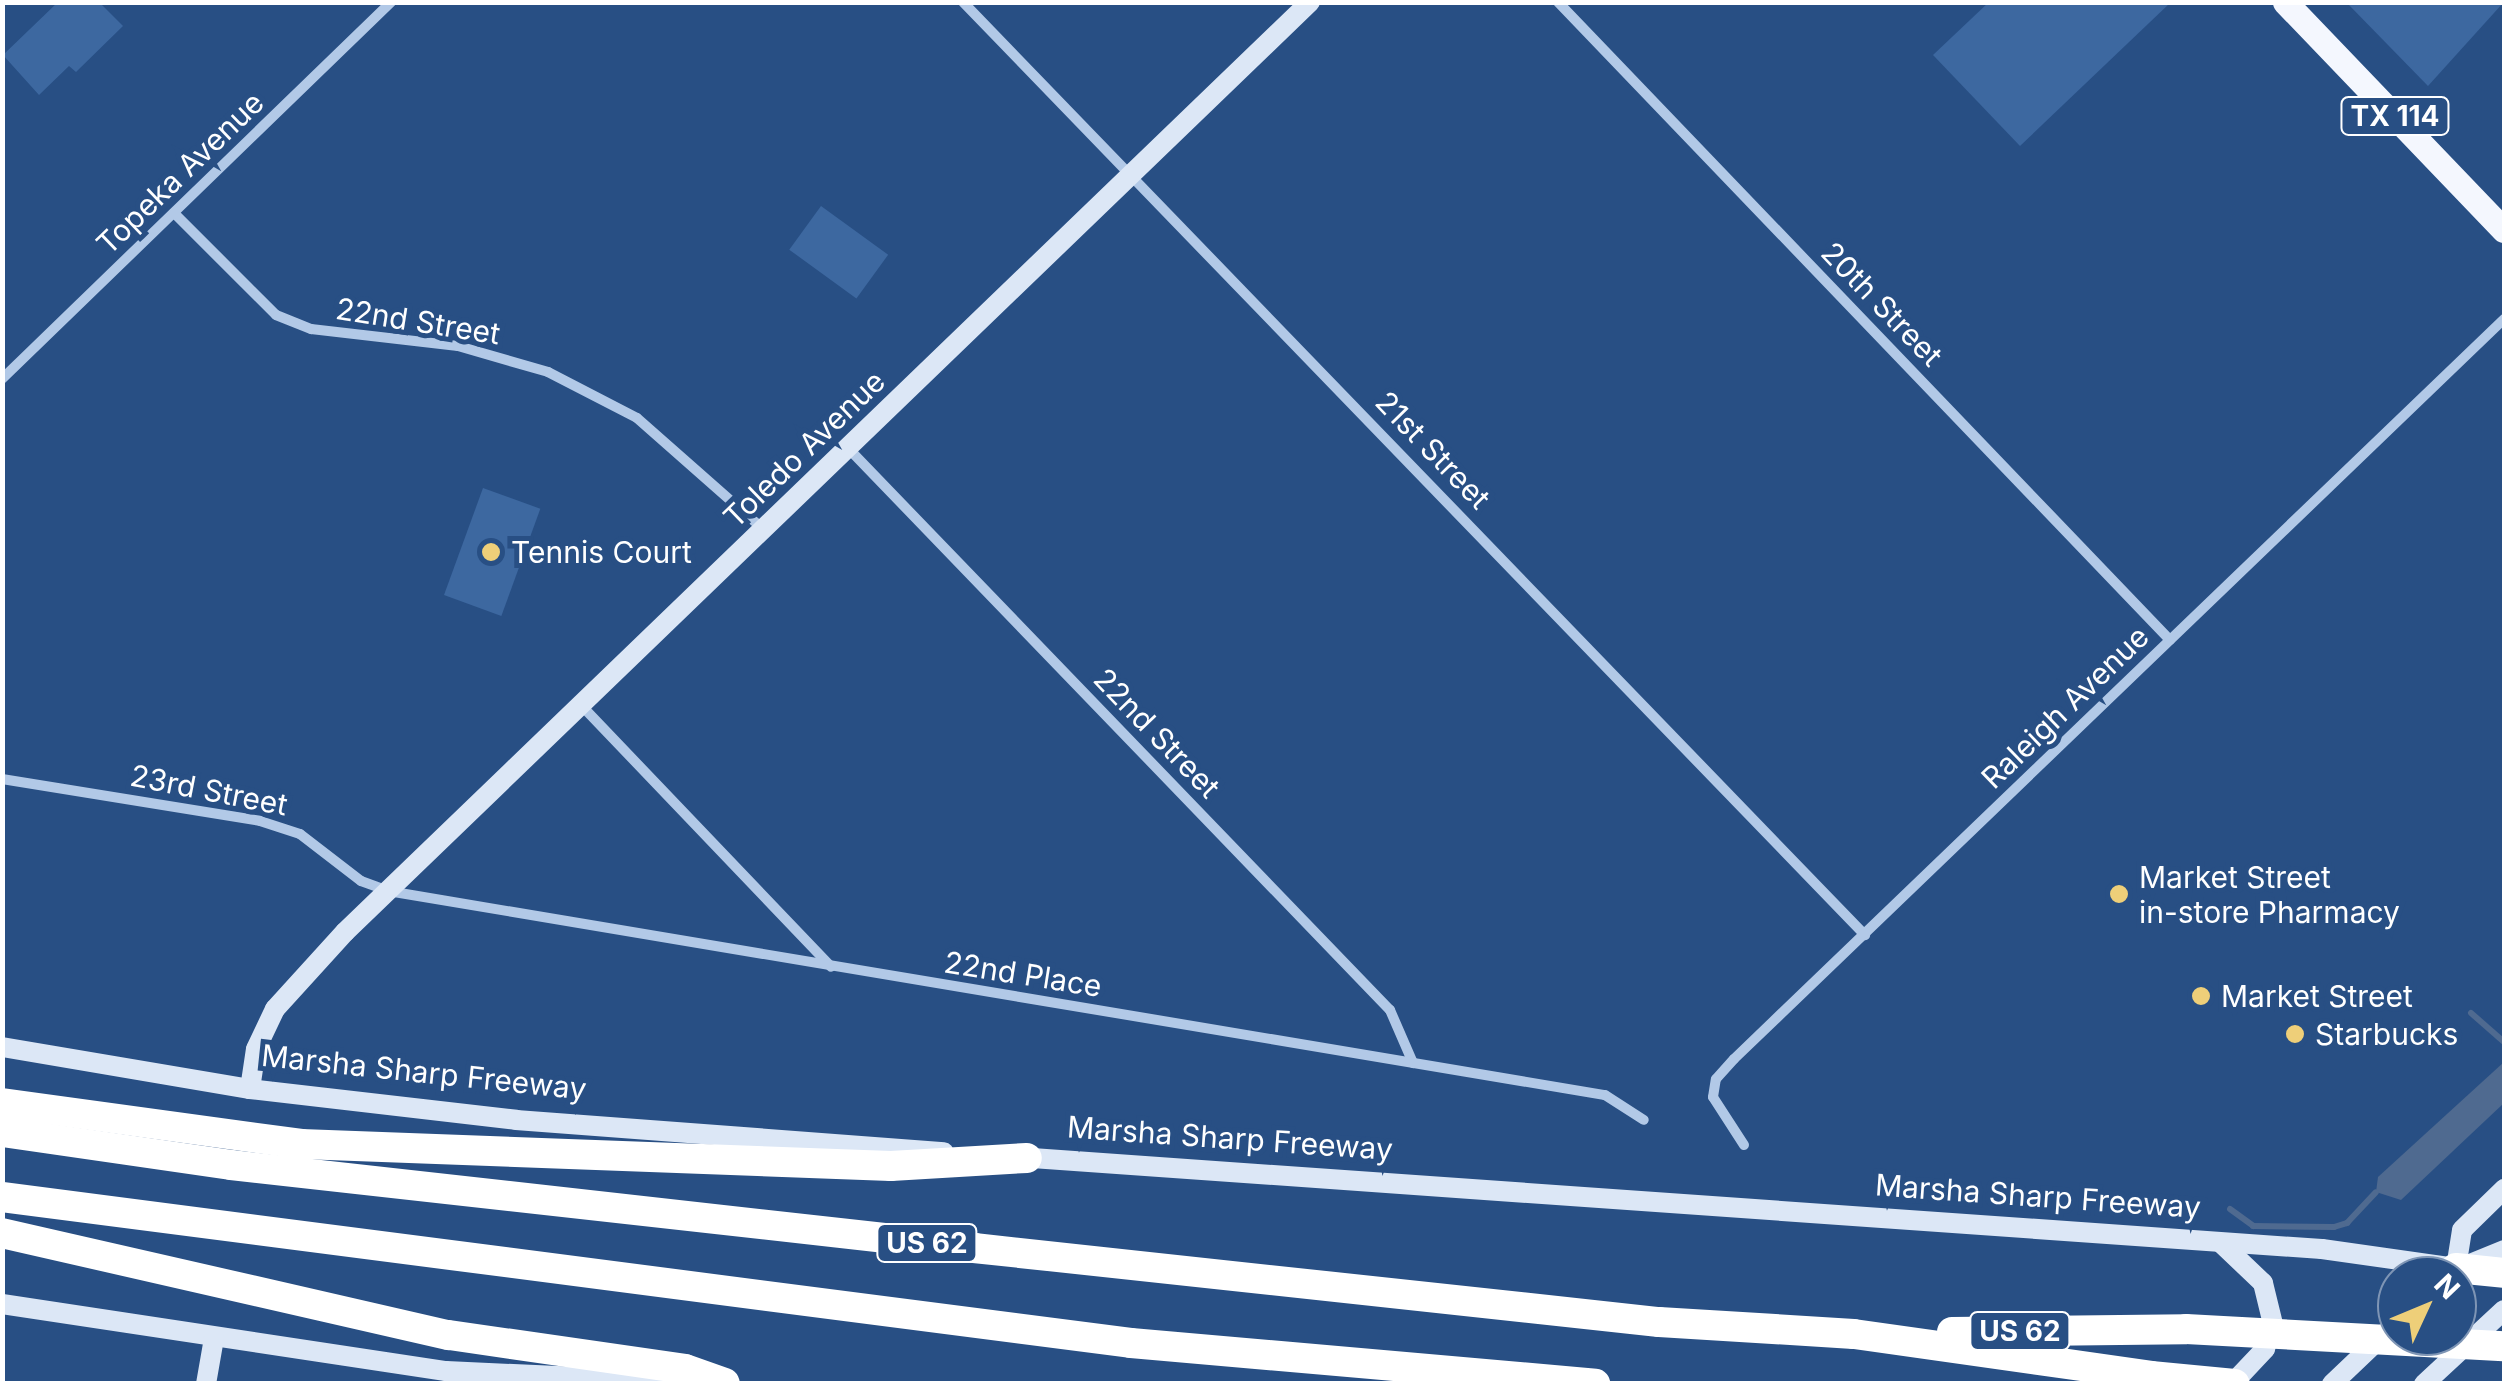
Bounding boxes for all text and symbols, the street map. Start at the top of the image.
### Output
street label: Topeka Avenue [89,84,271,262]
road number: TX 114 [2340,93,2450,139]
street label: 20th Street [1814,235,1950,373]
street label: 22nd Street [333,290,503,352]
street label: Toledo Avenue [716,363,892,535]
street label: 21st Street [1368,384,1498,516]
place label: Tennis Court [511,534,692,570]
marker: Tennis Court [480,541,502,563]
street label: Raleigh Avenue [1974,618,2156,796]
street label: 22nd Street [1086,661,1228,805]
street label: 23rd Street [127,757,291,823]
place label: Market Street in-store Pharmacy [2139,859,2400,930]
marker: Market Street in-store Pharmacy [2108,883,2130,905]
street label: 22nd Place [942,944,1104,1004]
place label: Market Street [2221,978,2413,1014]
marker: Market Street [2190,985,2212,1007]
place label: Starbucks [2315,1016,2458,1052]
marker: Starbucks [2284,1023,2306,1045]
street label: Marsha Sharp Freeway [260,1037,588,1107]
street label: Marsha Sharp Freeway [1066,1109,1394,1167]
street label: Marsha Sharp Freeway [1874,1167,2202,1225]
road number: US 62 [874,1220,980,1266]
north arrow [2377,1256,2477,1356]
text: N [2427,1267,2467,1306]
road number: US 62 [1968,1308,2072,1354]

